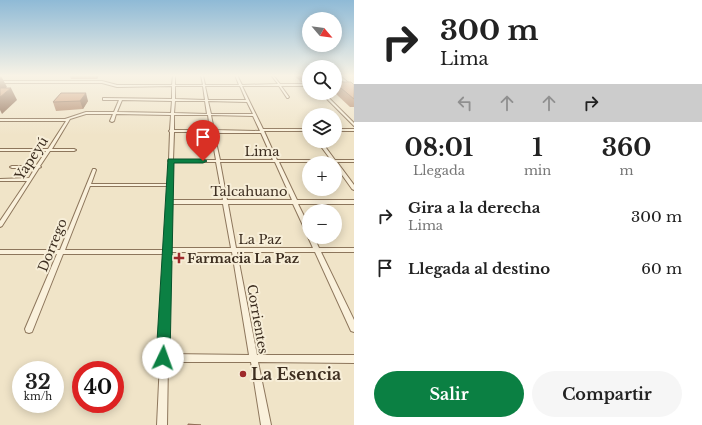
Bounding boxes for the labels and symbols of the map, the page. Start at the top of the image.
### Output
north arrow [302,12,342,52]
pin [186,120,220,161]
street label: Yapeyú [11,133,52,184]
street label: Lima [244,143,280,160]
street label: Talcahuano [211,183,288,200]
street label: Dorrego [34,216,71,274]
street label: La Paz [238,231,282,248]
place label: Farmacia La Paz [187,250,299,267]
marker: Farmacia La Paz [174,253,184,263]
street label: Corrientes [243,283,272,355]
position arrow [142,337,184,379]
speed limit sign: 40 [72,361,124,413]
place label: La Esencia [251,364,341,384]
marker: La Esencia [238,369,248,379]

